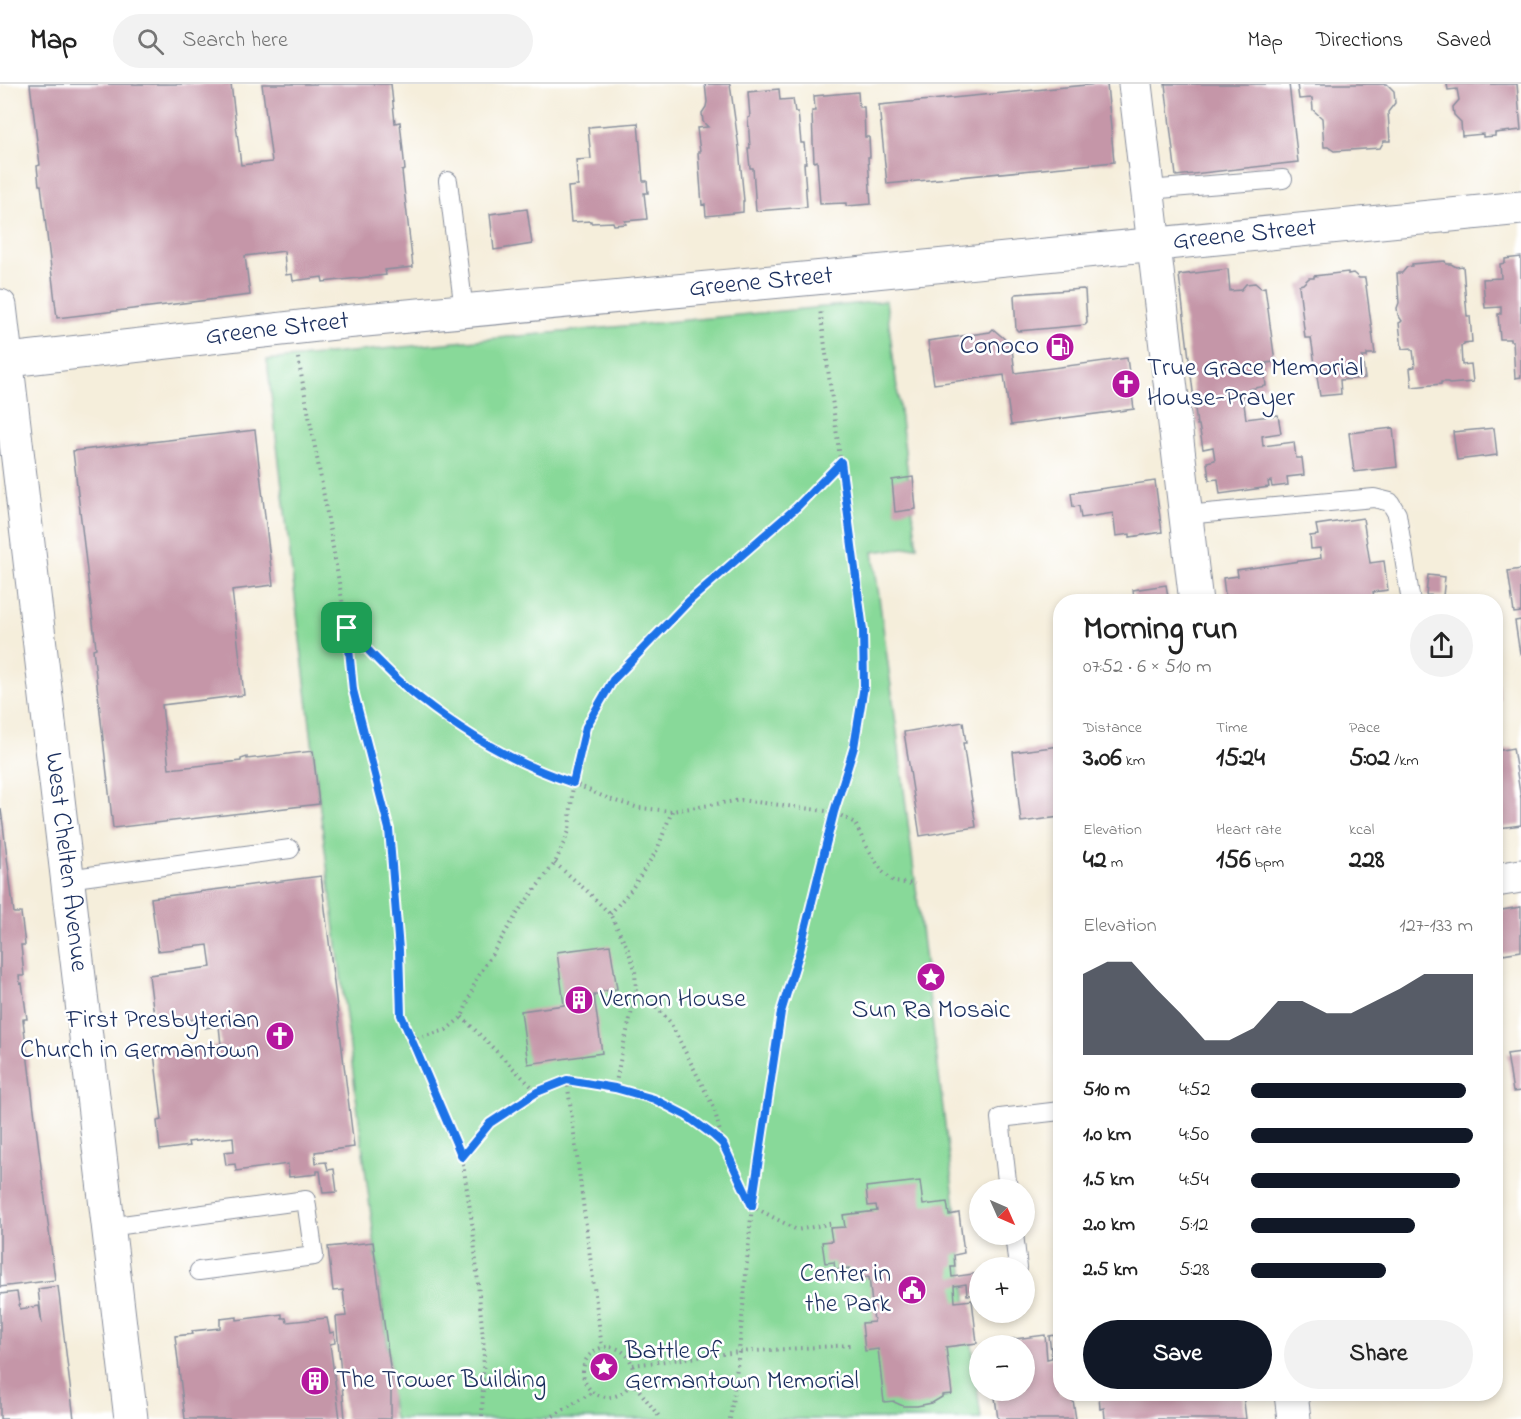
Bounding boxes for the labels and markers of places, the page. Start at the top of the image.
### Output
place label: Conoco [960,328,1039,366]
fuel station icon: Conoco [1044,331,1076,363]
place label: True Grace Memorial House-Prayer [1147,350,1363,418]
church icon: True Grace Memorial House-Prayer [1110,368,1142,400]
pin [321,602,372,653]
place icon: Sun Ra Mosaic [915,961,947,993]
place label: Vernon House [599,981,746,1019]
building icon: Vernon House [563,984,595,1016]
place label: Sun Ra Mosaic [852,992,1011,1030]
place label: First Presbyterian Church in Germantown [20,1002,259,1070]
church icon: First Presbyterian Church in Germantown [264,1020,296,1052]
place label: Center in the Park [800,1256,892,1324]
public building icon: Center in the Park [896,1274,928,1306]
place label: Battle of Germantown Memorial [624,1333,859,1401]
place icon: Battle of Germantown Memorial [588,1351,620,1383]
place label: The Trower Building [336,1362,546,1400]
building icon: The Trower Building [299,1365,331,1397]

